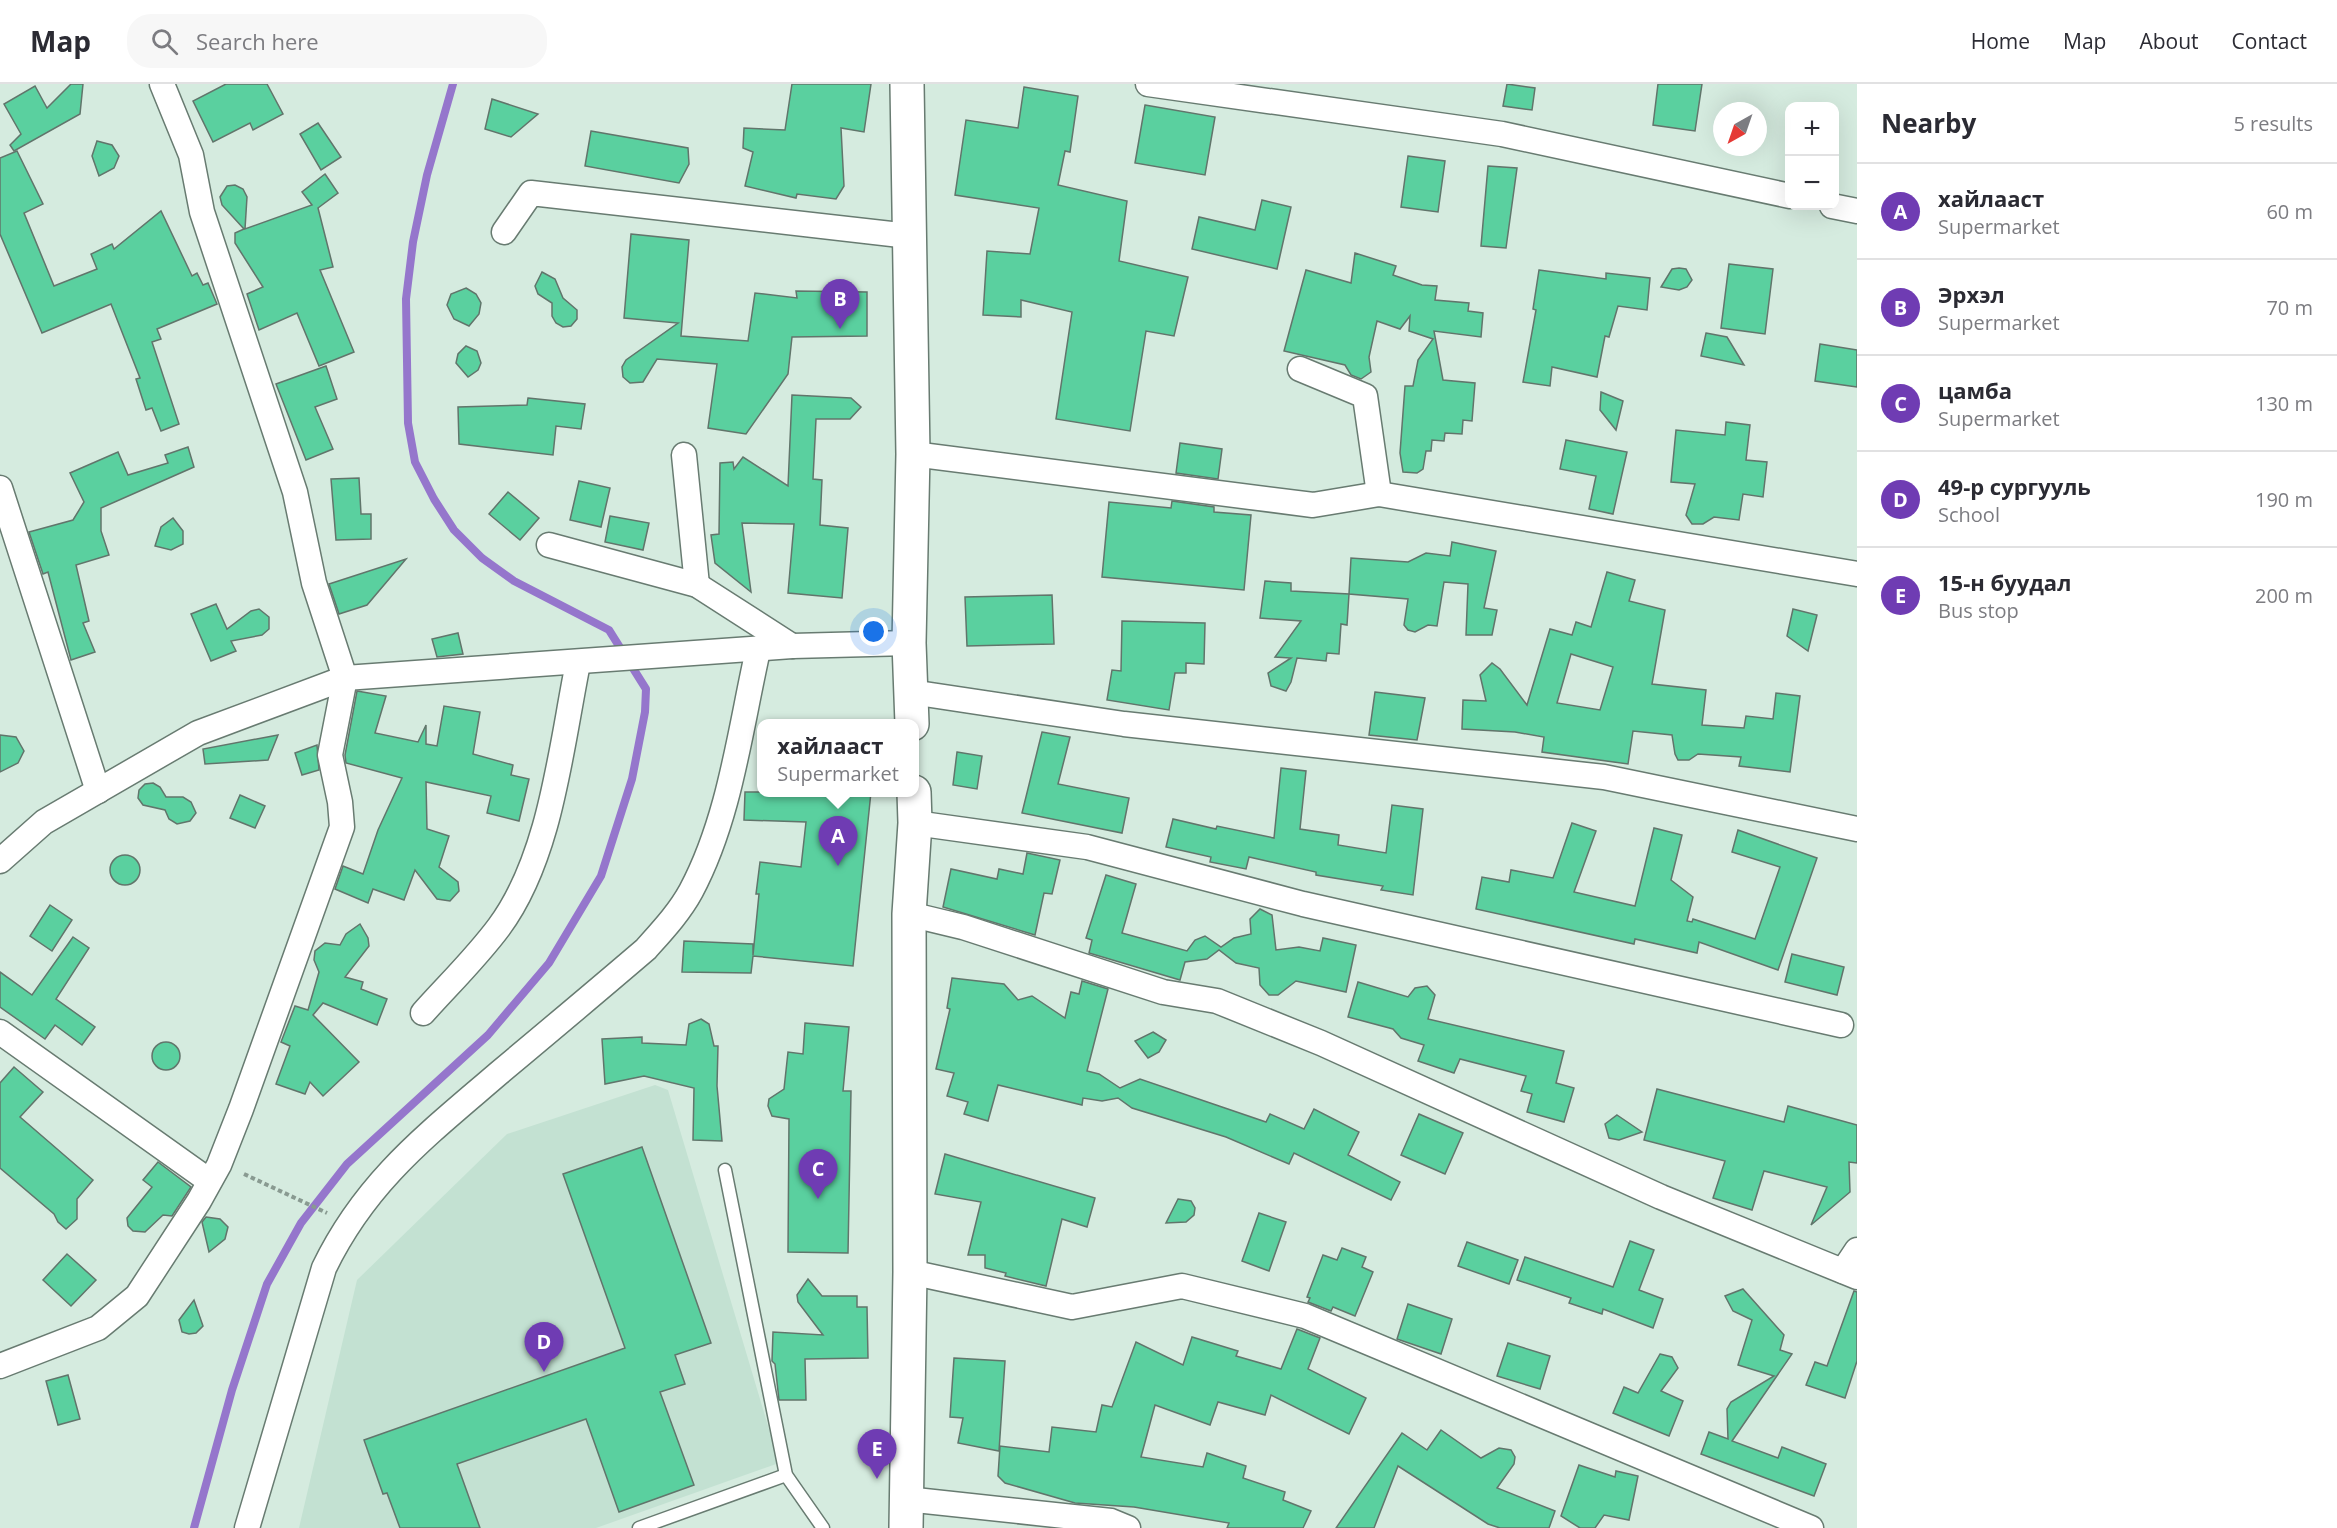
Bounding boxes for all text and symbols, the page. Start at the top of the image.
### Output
search box [127,14,547,68]
text: Map [30,22,91,60]
icon: search [148,25,181,58]
text: Search here [196,26,319,56]
text: Home [1971,27,2030,55]
text: Map [2063,27,2106,55]
text: About [2139,27,2199,55]
text: Contact [2232,27,2307,55]
north arrow [1713,102,1767,156]
map controls [1785,102,1839,210]
button: + [1785,102,1839,156]
text: Nearby [1881,105,1976,141]
text: 5 results [2233,110,2313,137]
button: − [1785,156,1839,210]
text: хайлааст [1938,183,2044,213]
text: A [1894,198,1907,225]
text: 60 m [2266,198,2313,225]
text: Supermarket [1938,213,2060,240]
text: Эрхэл [1938,279,2005,309]
pin: B [820,280,860,329]
text: B [1894,294,1907,321]
text: 70 m [2266,294,2313,321]
text: Supermarket [1938,309,2060,336]
text: цамба [1938,375,2012,405]
text: C [1894,390,1907,417]
text: 130 m [2255,390,2313,417]
text: Supermarket [1938,405,2060,432]
text: 49-р сургууль [1938,471,2091,501]
text: D [1893,486,1908,513]
text: 190 m [2255,486,2313,513]
text: School [1938,501,2000,528]
text: 15-н буудал [1938,567,2071,597]
text: E [1895,582,1906,609]
text: 200 m [2255,582,2313,609]
text: Bus stop [1938,597,2019,624]
your location [859,617,888,646]
popup [757,719,919,797]
text: хайлааст [777,730,883,760]
text: Supermarket [777,760,899,787]
pin: A [818,816,858,866]
pin: C [798,1150,838,1199]
pin: D [524,1322,564,1372]
pin: E [858,1430,896,1479]

